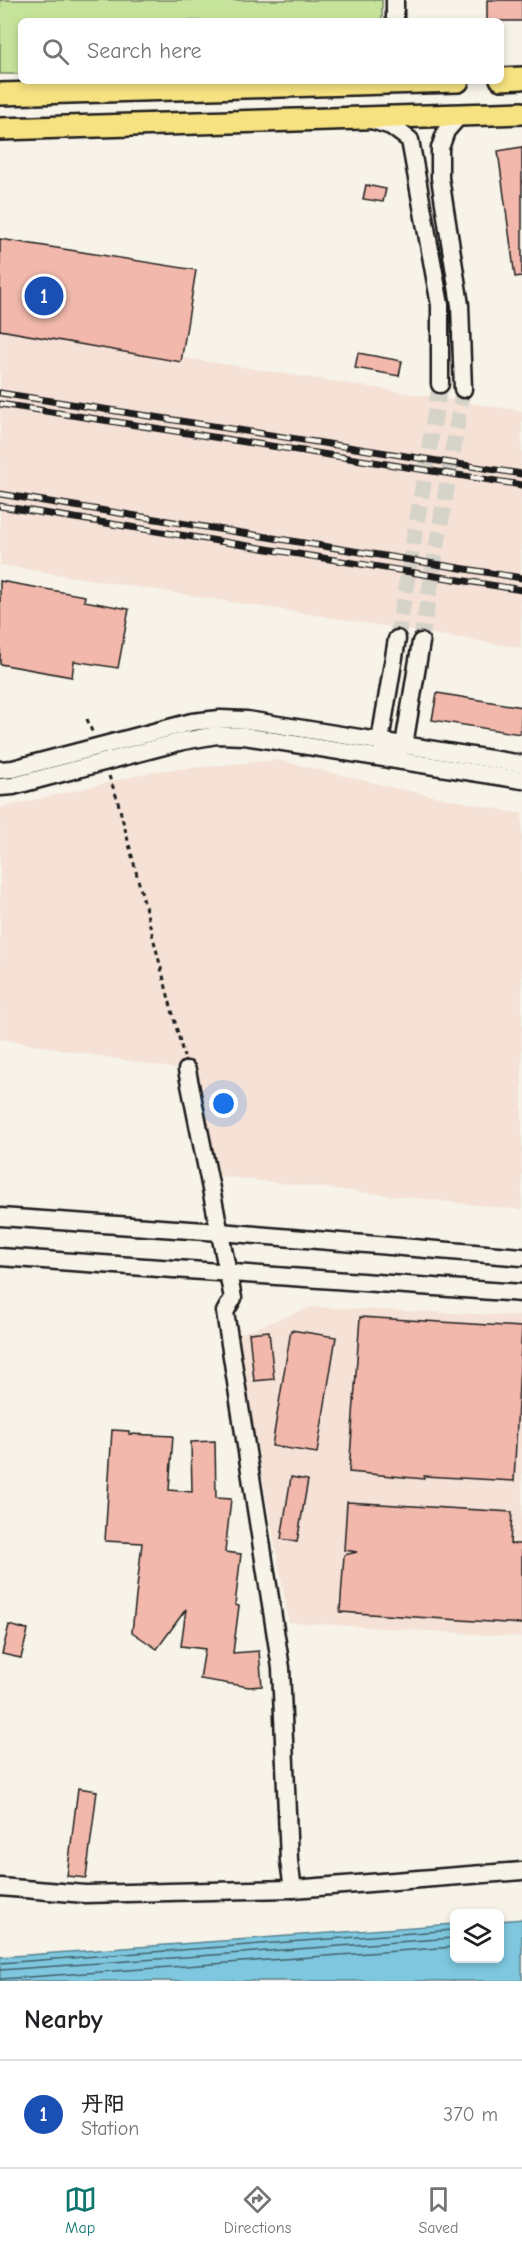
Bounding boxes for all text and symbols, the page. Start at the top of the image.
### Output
search box [18,18,504,84]
icon: search [39,35,72,68]
text: Search here [87,38,202,64]
pin: 1 [24,274,63,318]
your location [209,1089,238,1118]
map controls [450,1909,504,1963]
button: layers [450,1909,504,1963]
text: Nearby [24,2005,103,2035]
text: 丹阳 [81,2091,125,2117]
text: 1 [40,2103,47,2126]
text: 370 m [443,2103,498,2126]
text: Station [81,2117,139,2140]
tab: Map [64,2183,97,2237]
tab: Directions [224,2183,291,2237]
tab: Saved [418,2183,458,2237]

